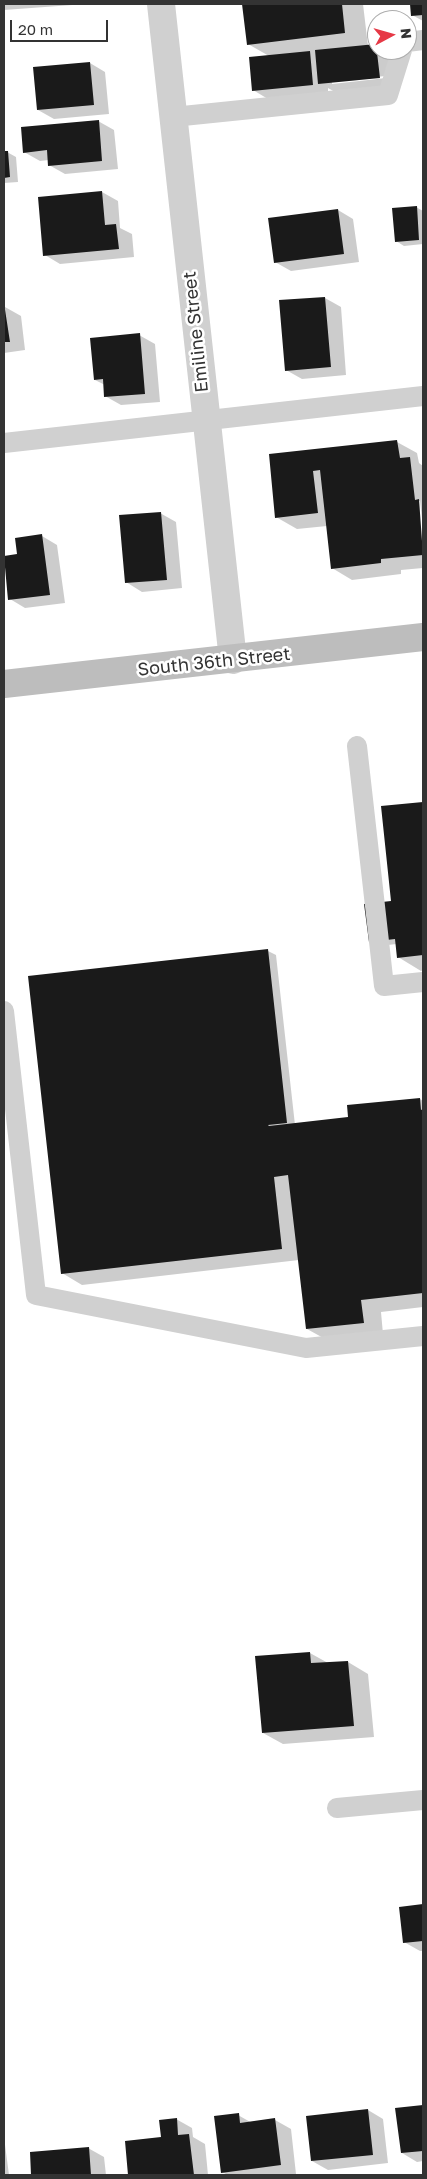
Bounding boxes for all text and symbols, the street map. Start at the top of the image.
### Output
scale bar [12,10,110,42]
north arrow [367,10,417,60]
text: 20 m [18,20,53,38]
text: N [397,27,415,40]
street label: Emiline Street [179,270,213,394]
street label: South 36th Street [137,643,291,681]

